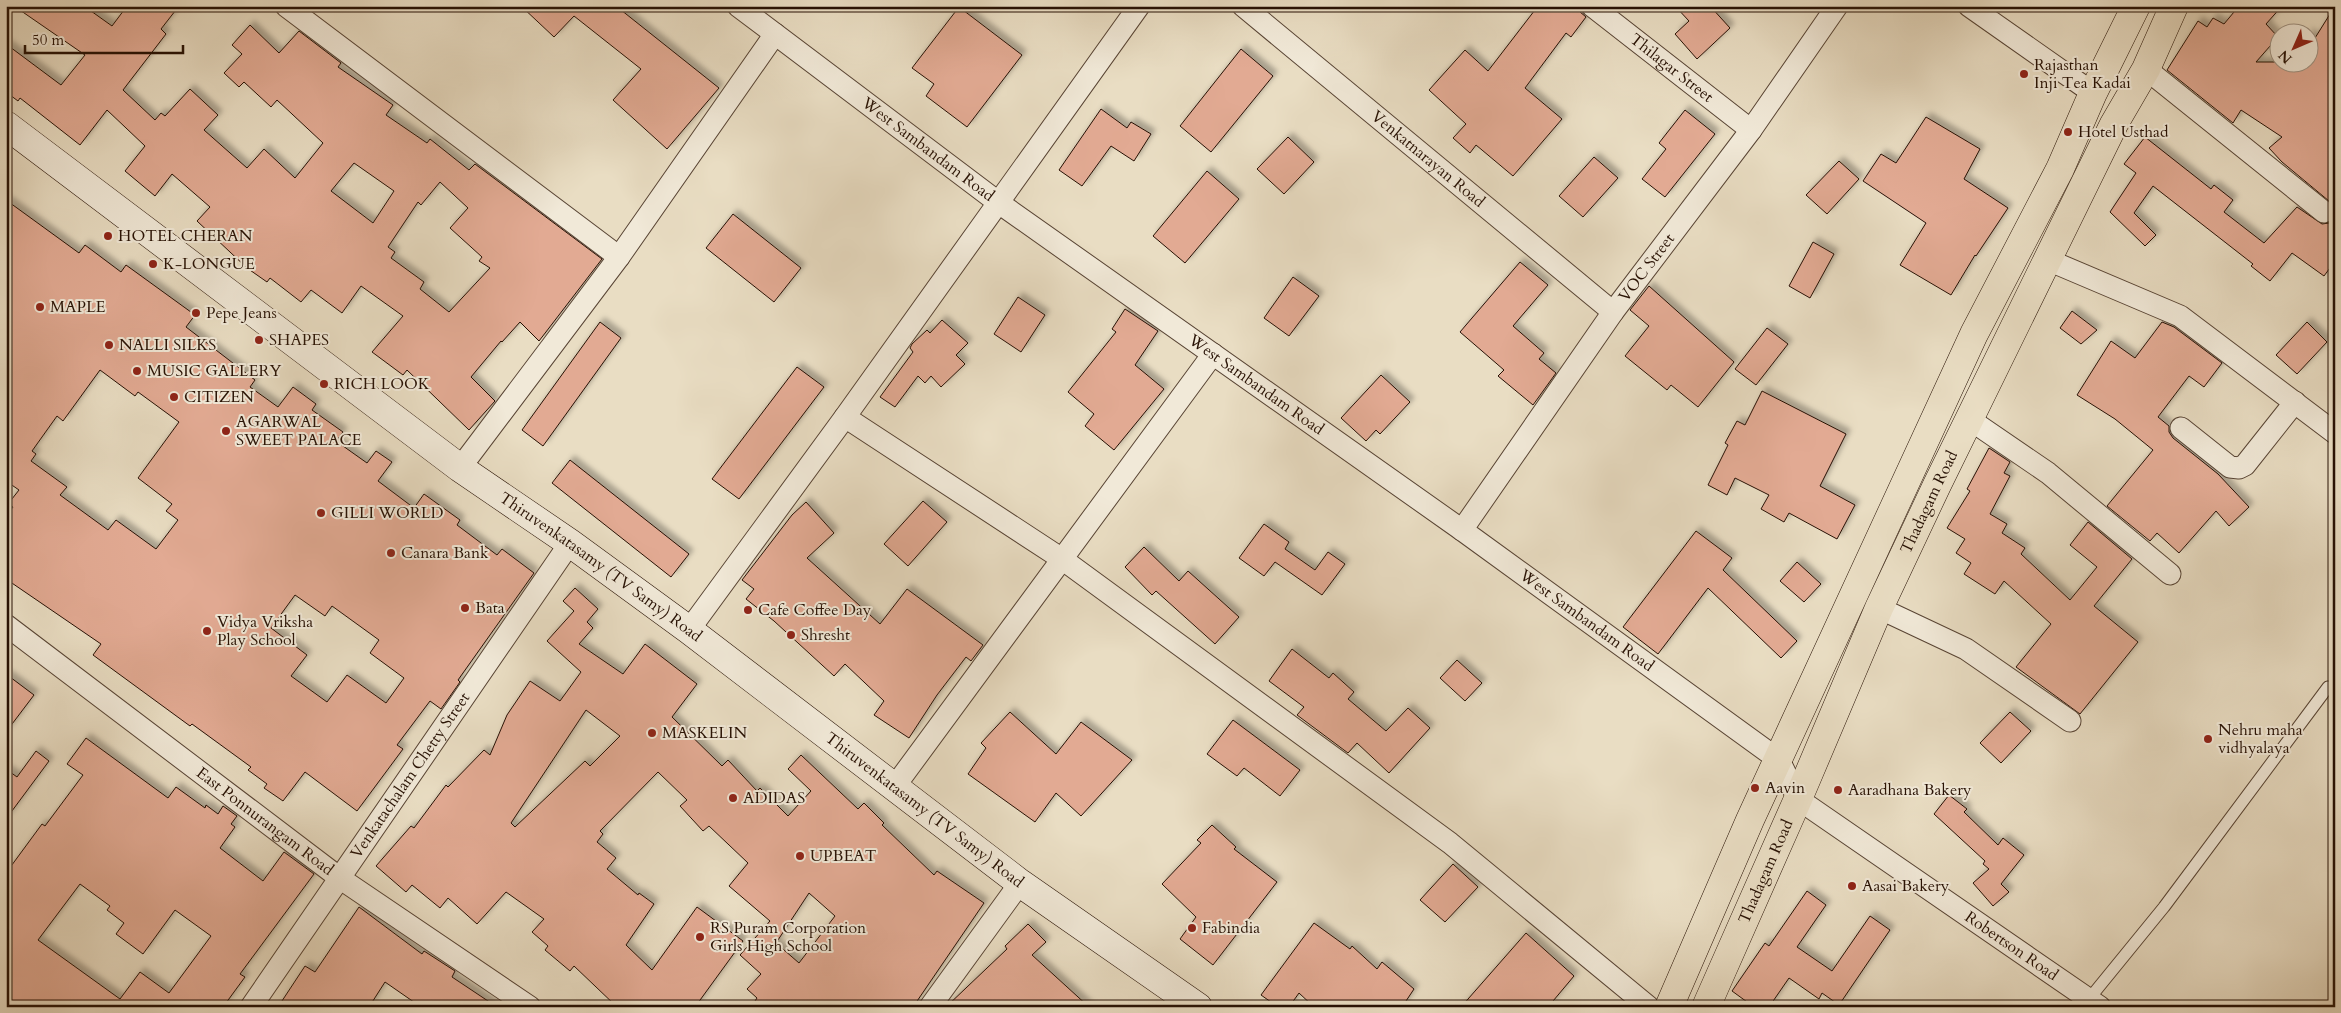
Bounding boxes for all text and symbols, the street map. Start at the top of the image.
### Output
scale bar [25,22,182,54]
north arrow [2268,22,2318,72]
street label: Thilagar Street [1625,29,1718,108]
text: 50 m [32,30,64,50]
text: N [2274,46,2296,68]
place label: Rajasthan Inji Tea Kadai [2034,54,2131,94]
marker: Rajasthan Inji Tea Kadai [2018,68,2030,80]
street label: West Sambandam Road [856,91,999,207]
street label: Venkatnarayan Road [1366,105,1490,213]
place label: Hotel Usthad [2078,121,2169,143]
marker: Hotel Usthad [2062,126,2074,138]
place label: HOTEL CHERAN [118,225,253,247]
street label: VOC Street [1614,229,1680,306]
marker: HOTEL CHERAN [102,230,114,242]
place label: K-LONGUE [163,253,255,275]
marker: K-LONGUE [147,258,159,270]
place label: MAPLE [50,296,106,318]
marker: MAPLE [34,301,46,313]
place label: Pepe Jeans [206,302,277,324]
marker: Pepe Jeans [190,307,202,319]
place label: SHAPES [269,329,329,351]
street label: West Sambandam Road [1183,329,1329,440]
place label: NALLI SILKS [119,334,216,356]
marker: SHAPES [253,334,265,346]
marker: NALLI SILKS [103,339,115,351]
place label: MUSIC GALLERY [147,360,282,382]
marker: MUSIC GALLERY [131,365,143,377]
place label: RICH LOOK [334,373,430,395]
marker: RICH LOOK [318,378,330,390]
place label: CITIZEN [184,386,254,408]
marker: CITIZEN [168,391,180,403]
place label: AGARWAL SWEET PALACE [236,411,362,451]
marker: AGARWAL SWEET PALACE [220,425,232,437]
street label: Thadagam Road [1895,447,1963,557]
street label: Thiruvenkatasamy (TV Samy) Road [495,487,707,647]
place label: GILLI WORLD [331,502,444,524]
marker: GILLI WORLD [315,507,327,519]
place label: Canara Bank [401,542,489,564]
marker: Canara Bank [385,547,397,559]
street label: West Sambandam Road [1514,564,1659,677]
place label: Bata [475,597,505,619]
place label: Cafe Coffee Day [758,599,872,621]
marker: Bata [459,602,471,614]
marker: Cafe Coffee Day [742,604,754,616]
place label: Vidya Vriksha Play School [217,611,313,651]
place label: Shresht [801,624,850,646]
marker: Vidya Vriksha Play School [201,625,213,637]
marker: Shresht [785,629,797,641]
street label: Venkatachalam Chetty Street [345,688,475,863]
place label: Nehru maha vidhyalaya [2218,719,2303,759]
place label: MASKELIN [662,722,747,744]
marker: MASKELIN [646,727,658,739]
street label: Thiruvenkatasamy (TV Samy) Road [821,727,1029,893]
marker: Nehru maha vidhyalaya [2202,733,2214,745]
street label: East Ponnurangam Road [192,762,339,881]
place label: Aavin [1765,777,1805,799]
place label: Aaradhana Bakery [1848,779,1972,801]
marker: Aavin [1749,782,1761,794]
marker: Aaradhana Bakery [1832,784,1844,796]
place label: ADIDAS [743,787,805,809]
marker: ADIDAS [727,792,739,804]
street label: Thadagam Road [1733,816,1799,927]
place label: UPBEAT [810,845,877,867]
marker: UPBEAT [794,850,806,862]
place label: Aasai Bakery [1862,875,1950,897]
marker: Aasai Bakery [1846,880,1858,892]
street label: Robertson Road [1960,906,2063,986]
place label: RS Puram Corporation Girls High School [710,917,866,957]
place label: Fabindia [1202,917,1260,939]
marker: Fabindia [1186,922,1198,934]
marker: RS Puram Corporation Girls High School [694,931,706,943]

